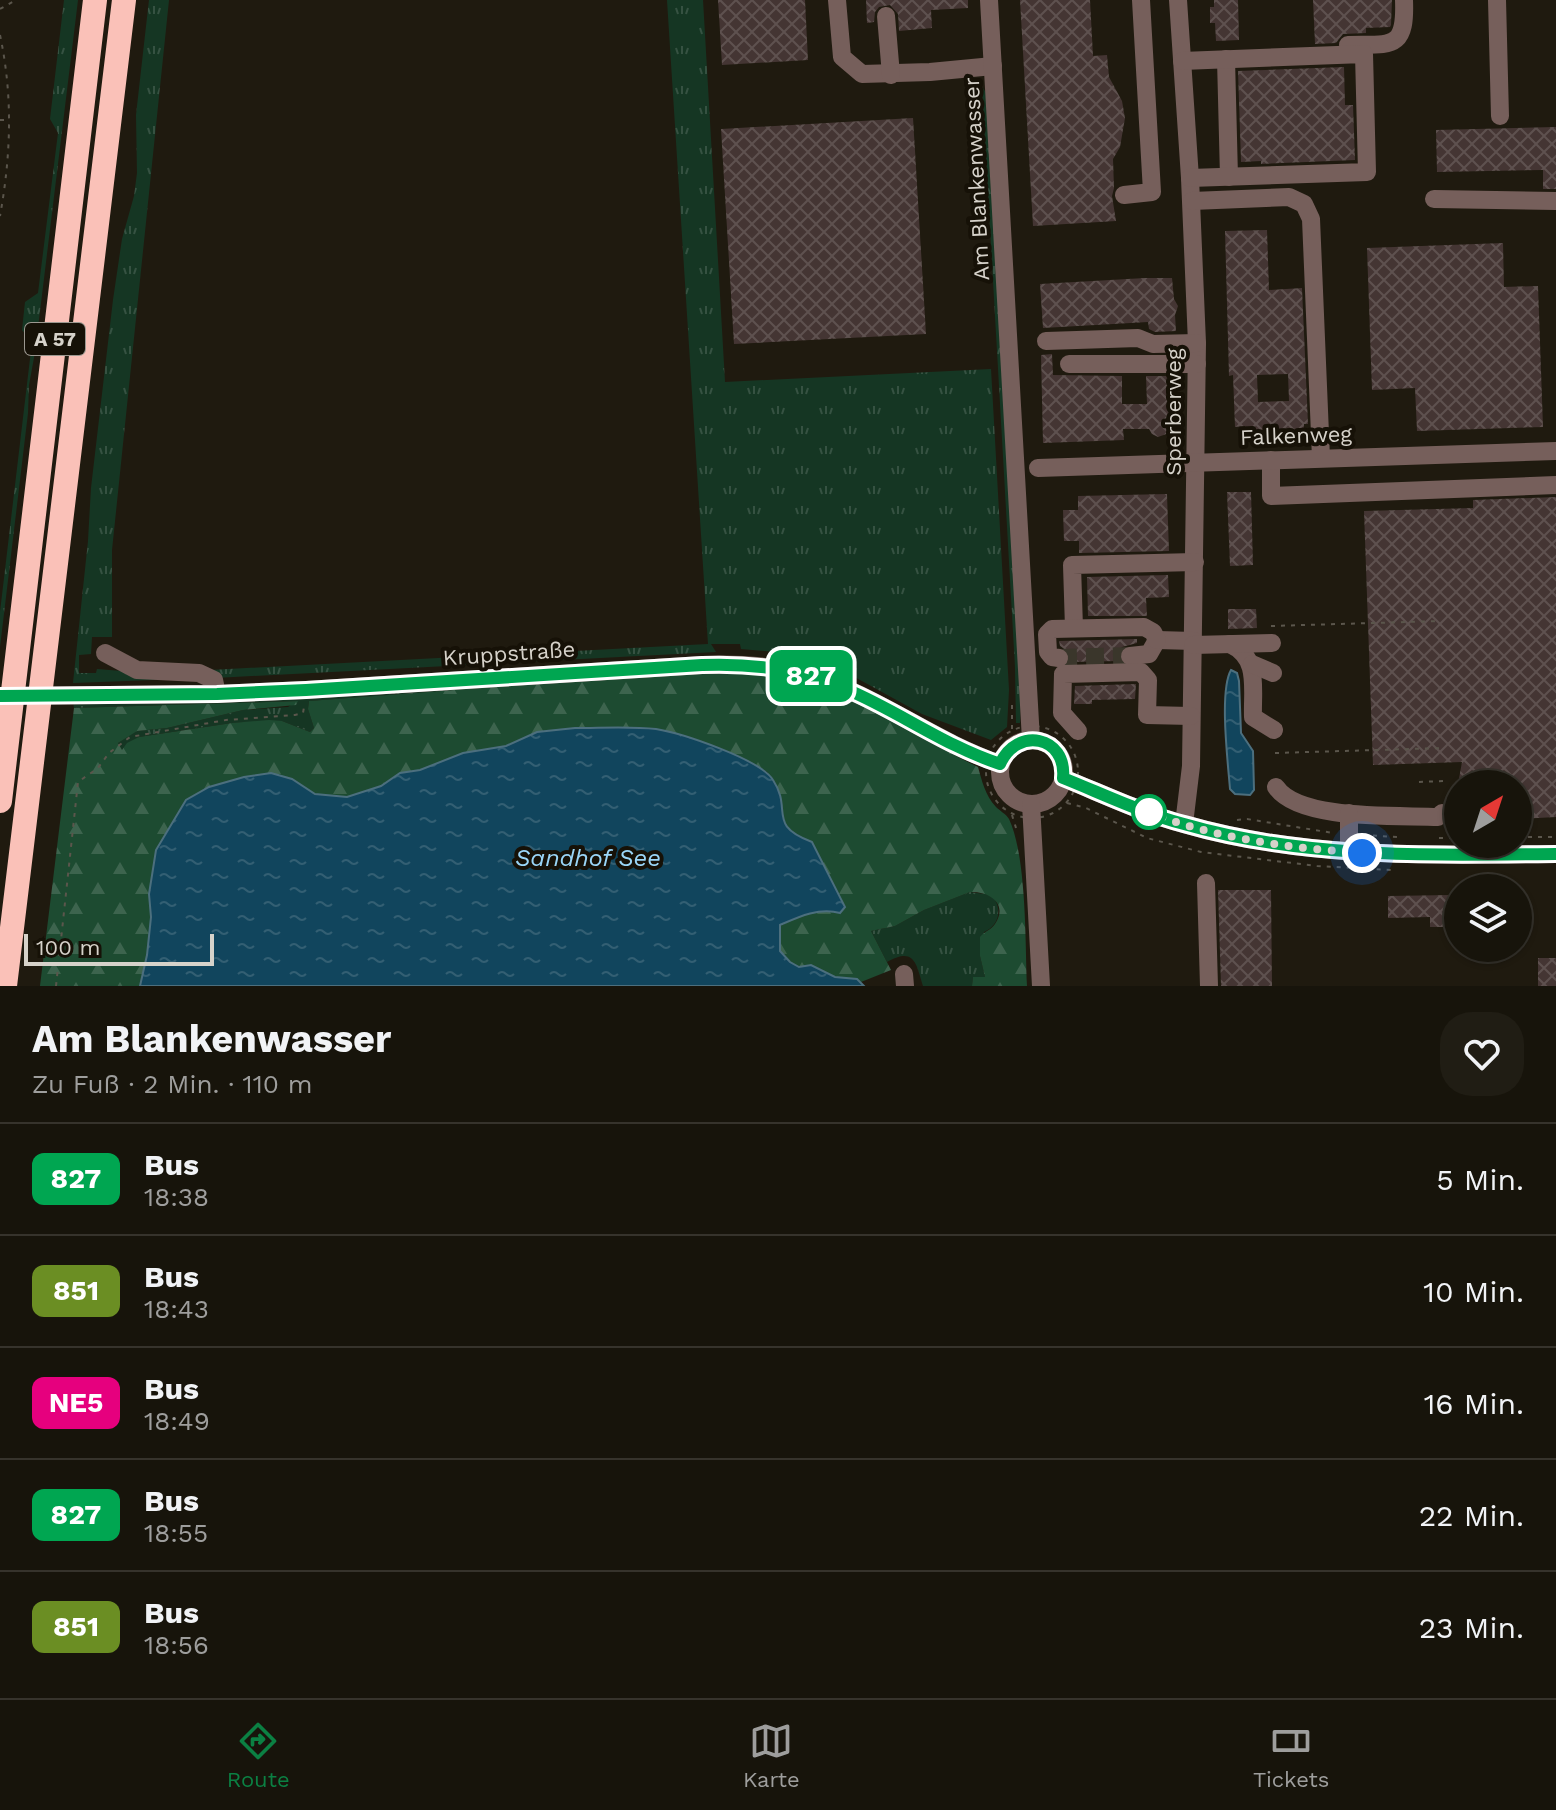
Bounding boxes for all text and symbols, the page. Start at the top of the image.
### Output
street label: Am Blankenwasser [959,77,994,281]
road number: A 57 [25,323,85,355]
street label: Sperberweg [1161,348,1186,476]
street label: Falkenweg [1240,421,1353,450]
street label: Kruppstraße [442,636,576,671]
line badge: 827 [765,650,857,702]
text: 827 [786,659,836,692]
north arrow [1444,770,1532,858]
map controls [1444,770,1532,962]
unlabelled marker [1132,795,1166,829]
your location [1342,833,1382,873]
water label: Sandhof See [515,844,661,872]
button: layers [1444,874,1532,962]
scale bar [24,930,214,966]
text: 100 m [36,935,100,960]
button: heart [1440,1012,1524,1096]
text: Am Blankenwasser [32,1017,391,1061]
text: Zu Fuß · 2 Min. · 110 m [32,1069,313,1099]
text: Bus [144,1147,199,1182]
text: 827 [51,1162,101,1195]
text: 5 Min. [1436,1162,1524,1197]
text: 18:38 [144,1182,209,1212]
text: Bus [144,1259,199,1294]
text: 851 [53,1274,99,1307]
text: 10 Min. [1423,1274,1524,1309]
text: 18:43 [144,1294,209,1324]
text: Bus [144,1371,199,1406]
text: NE5 [49,1386,103,1419]
text: 16 Min. [1424,1386,1524,1421]
text: 18:49 [144,1406,210,1436]
text: Bus [144,1483,199,1518]
text: 827 [51,1498,101,1531]
text: 22 Min. [1419,1498,1524,1533]
text: 18:55 [144,1518,208,1548]
text: Bus [144,1595,199,1630]
text: 851 [53,1610,99,1643]
text: 23 Min. [1419,1610,1524,1645]
text: 18:56 [144,1630,209,1660]
tab: Route [227,1719,290,1792]
tab: Karte [743,1719,800,1792]
tab: Tickets [1253,1719,1329,1792]

